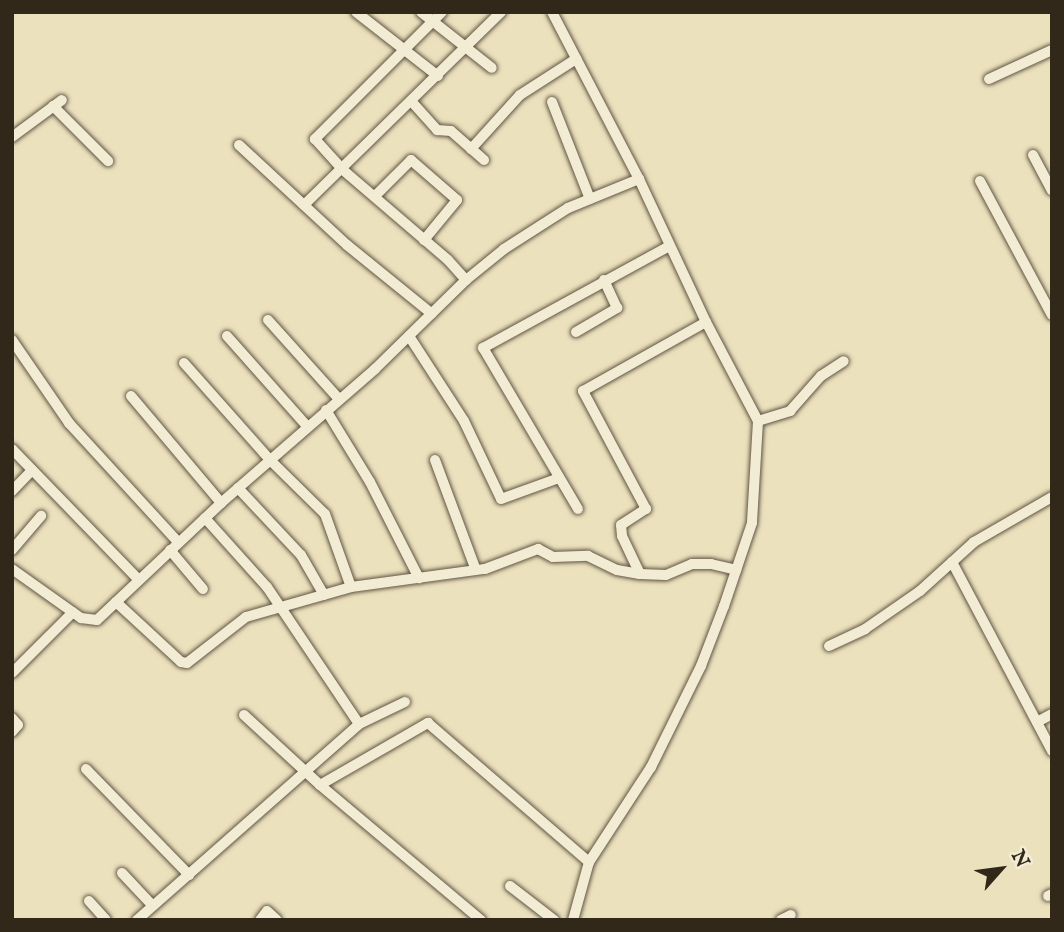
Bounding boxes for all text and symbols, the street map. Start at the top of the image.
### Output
north arrow [966,834,1036,904]
text: N [1005,846,1034,872]

